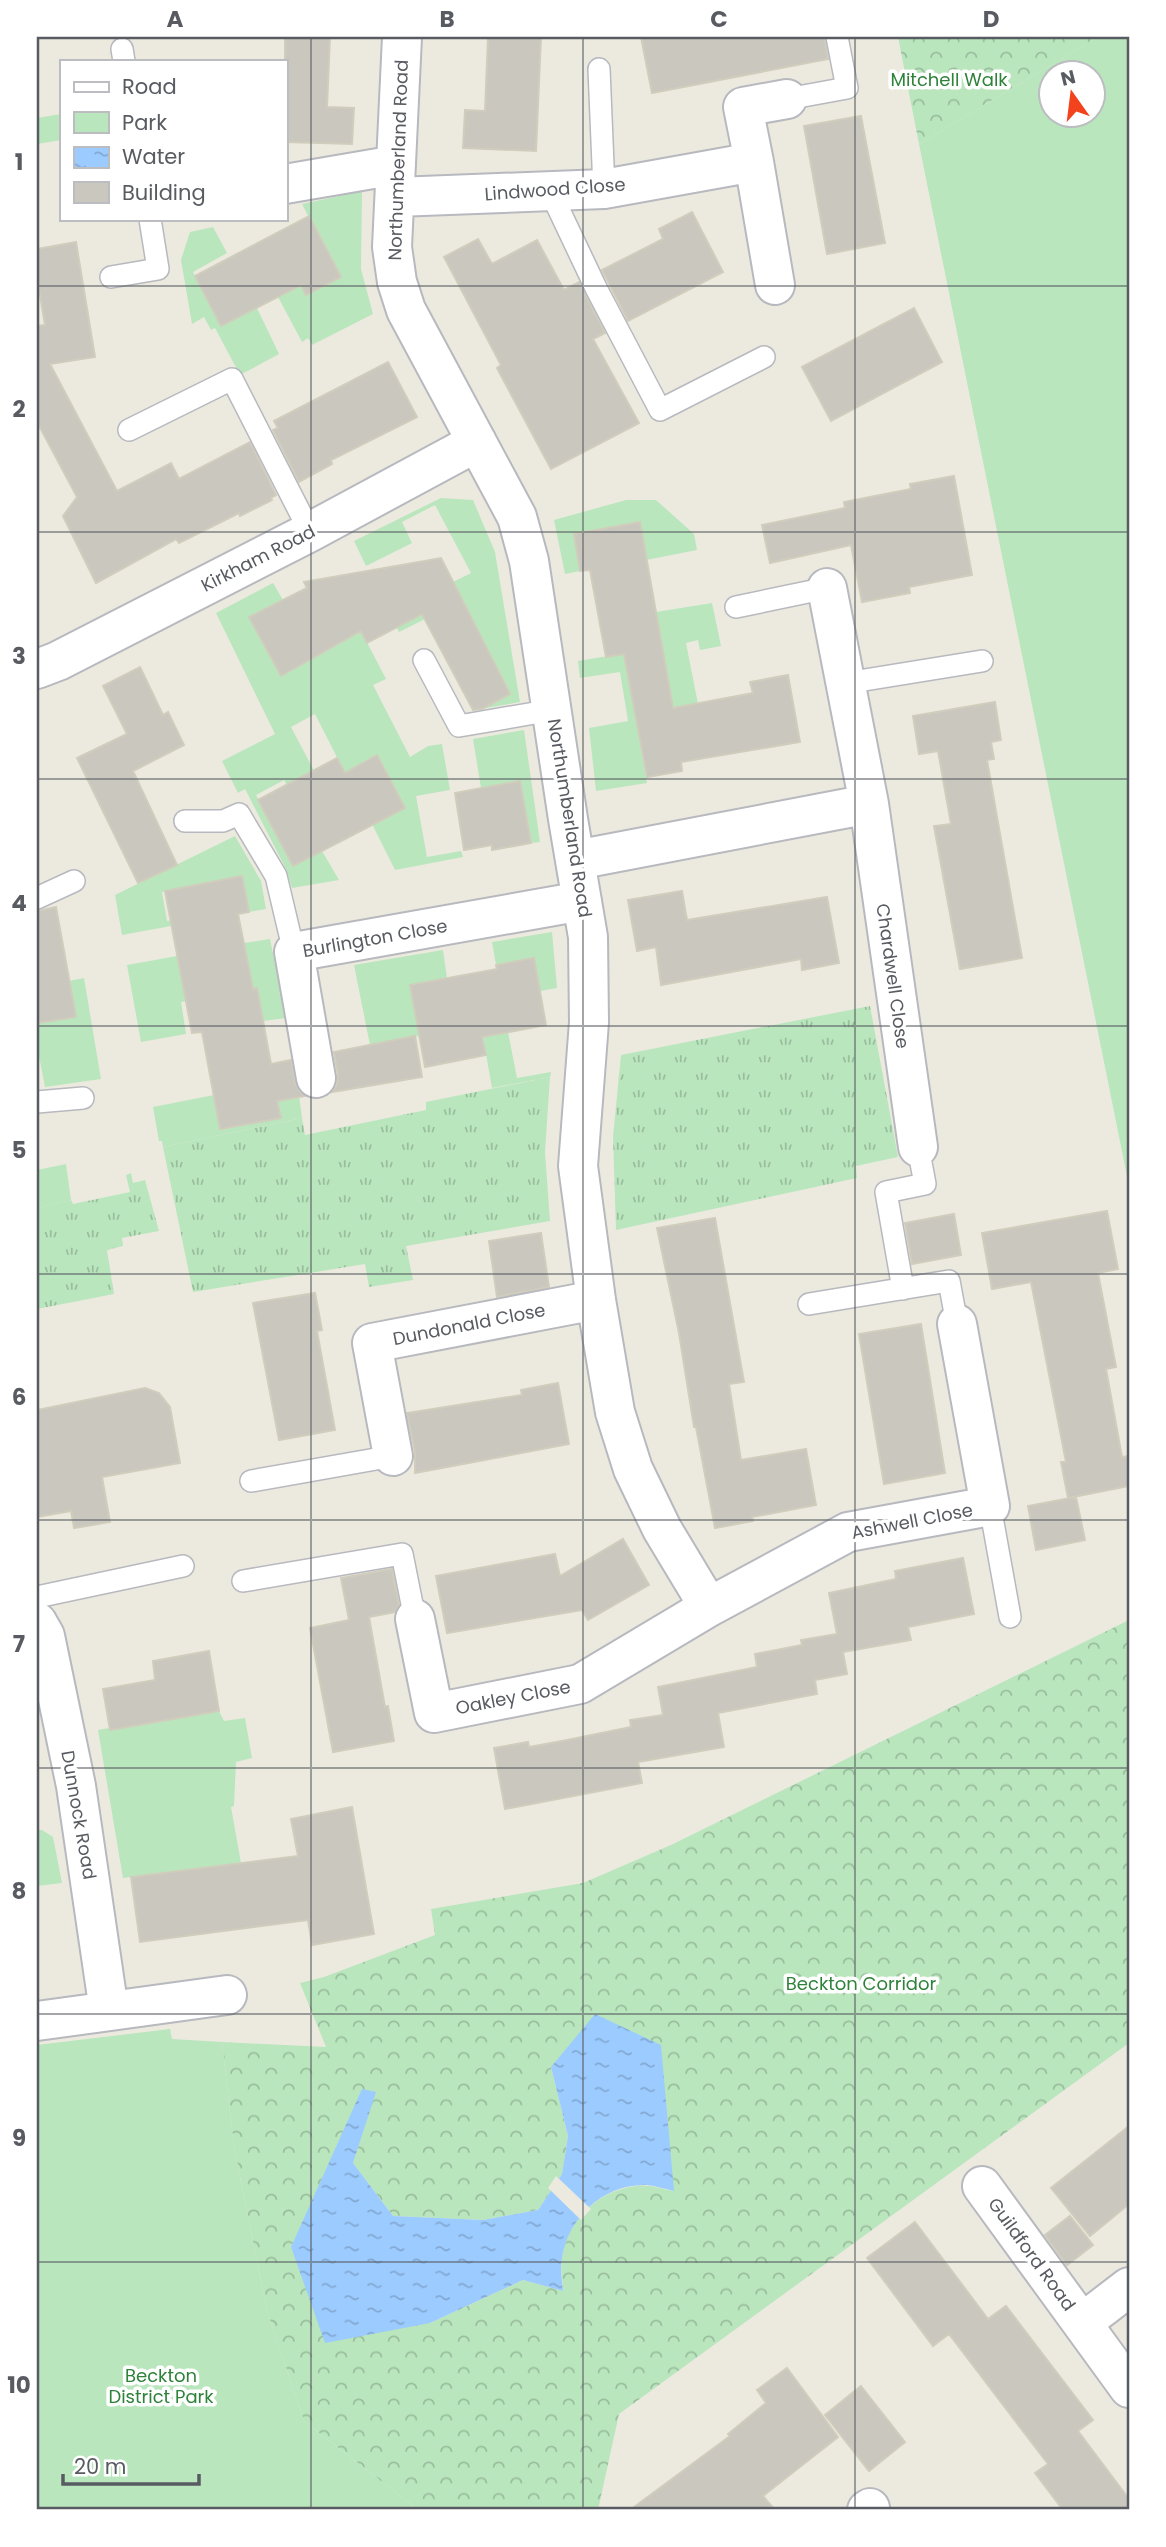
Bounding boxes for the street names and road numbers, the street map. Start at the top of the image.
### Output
street label: Northumberland Road [382,59,414,261]
street label: Lindwood Close [484,172,626,206]
street label: Kirkham Road [197,518,319,598]
street label: Northumberland Road [542,717,598,919]
street label: Chardwell Close [870,902,916,1050]
street label: Burlington Close [301,913,449,963]
street label: Dundonald Close [391,1297,547,1351]
street label: Ashwell Close [849,1497,975,1545]
street label: Oakley Close [453,1674,573,1720]
street label: Dunnock Road [55,1749,103,1881]
street label: Guildford Road [982,2192,1082,2316]

